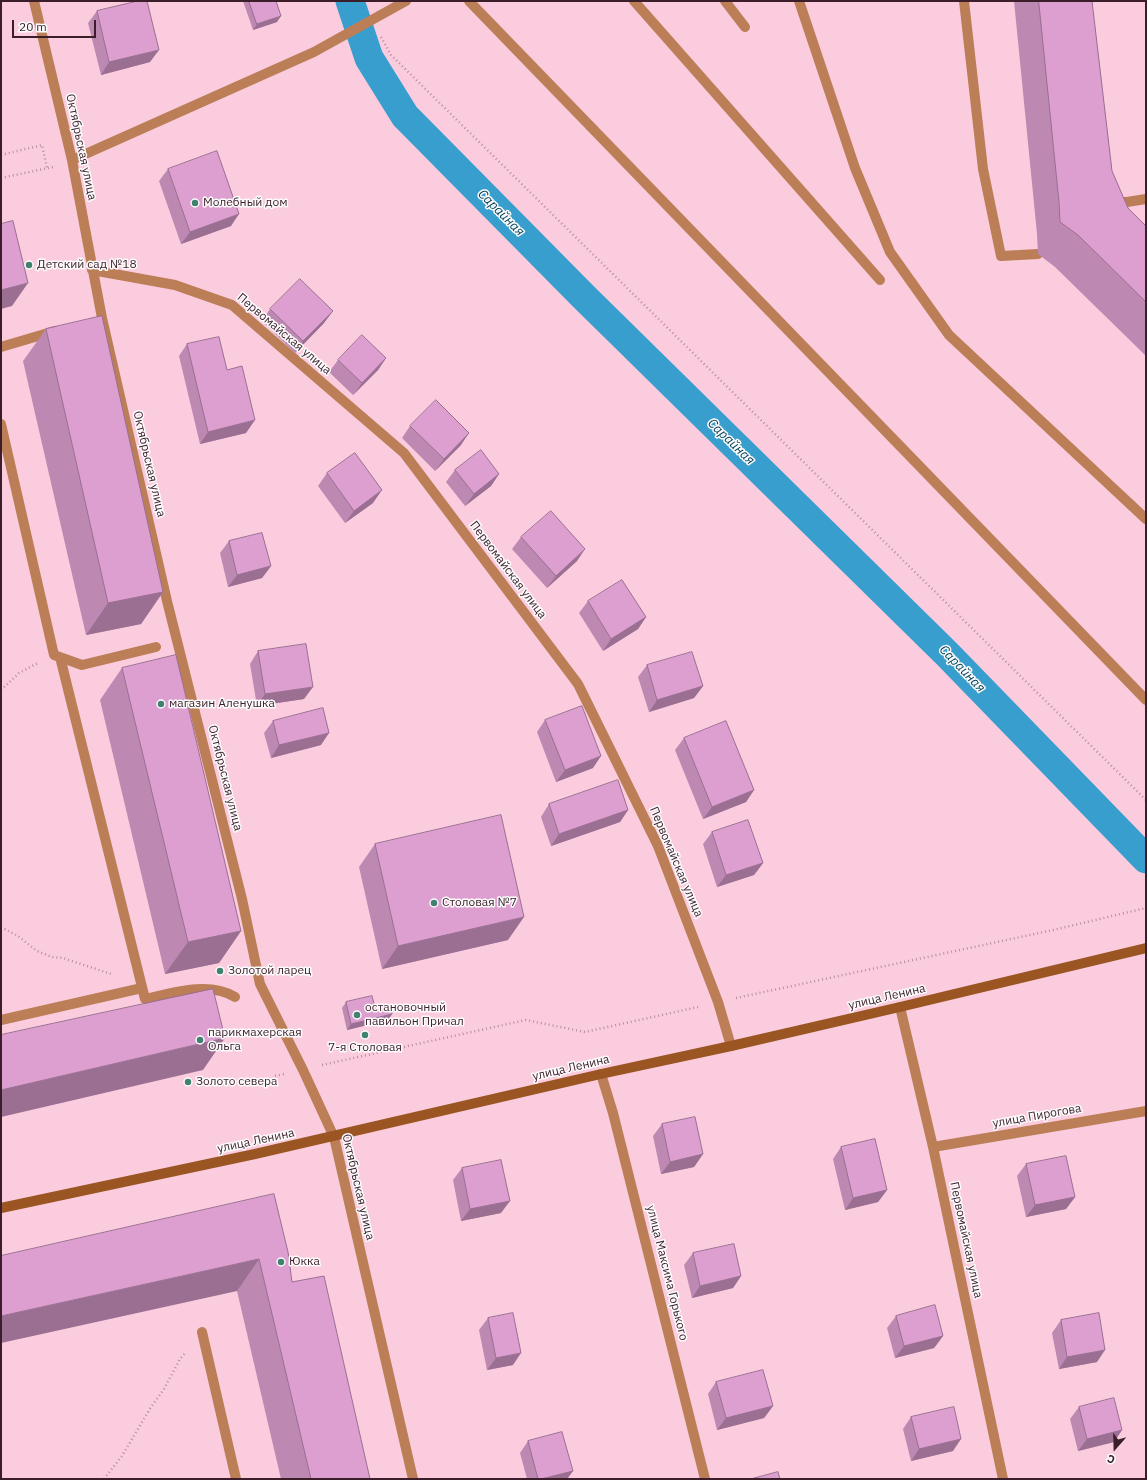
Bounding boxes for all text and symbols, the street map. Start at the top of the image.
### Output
scale bar [14,12,98,38]
text: 20 m [19,19,47,34]
street label: Октябрьская улица [63,92,99,202]
water label: Сарайная [474,186,528,240]
place label: Молебный дом [203,196,287,210]
marker: Молебный дом [190,198,200,208]
place label: Детский сад №18 [37,258,137,272]
marker: Детский сад №18 [24,260,34,270]
street label: Первомайская улица [234,290,334,378]
street label: Октябрьская улица [130,410,168,518]
water label: Сарайная [704,416,758,468]
street label: Первомайская улица [467,518,549,622]
water label: Сарайная [936,642,988,696]
place label: магазин Аленушка [169,697,275,711]
marker: магазин Аленушка [156,699,166,709]
street label: Октябрьская улица [205,724,245,832]
street label: Первомайская улица [646,805,706,919]
place label: Столовая №7 [442,896,517,910]
marker: Столовая №7 [429,898,439,908]
place label: Золотой ларец [228,964,311,978]
marker: Золотой ларец [215,966,225,976]
street label: улица Ленина [847,981,927,1013]
place label: остановочный павильон Причал [365,1001,464,1029]
marker: остановочный павильон Причал [352,1010,362,1020]
place label: парикмахерская Ольга [208,1026,302,1054]
marker: 7-я Столовая [360,1030,370,1040]
marker: парикмахерская Ольга [195,1035,205,1045]
place label: 7-я Столовая [328,1041,402,1055]
street label: улица Ленина [531,1052,611,1084]
place label: Золото севера [196,1075,277,1089]
marker: Золото севера [183,1077,193,1087]
street label: улица Пирогова [991,1101,1083,1131]
street label: улица Ленина [216,1126,296,1156]
street label: Октябрьская улица [339,1133,377,1241]
street label: Первомайская улица [947,1181,985,1299]
street label: улица Максима Горького [643,1204,691,1342]
place label: Юкка [289,1255,320,1269]
marker: Юкка [276,1257,286,1267]
north arrow [1095,1428,1135,1468]
text: С [1105,1451,1117,1467]

